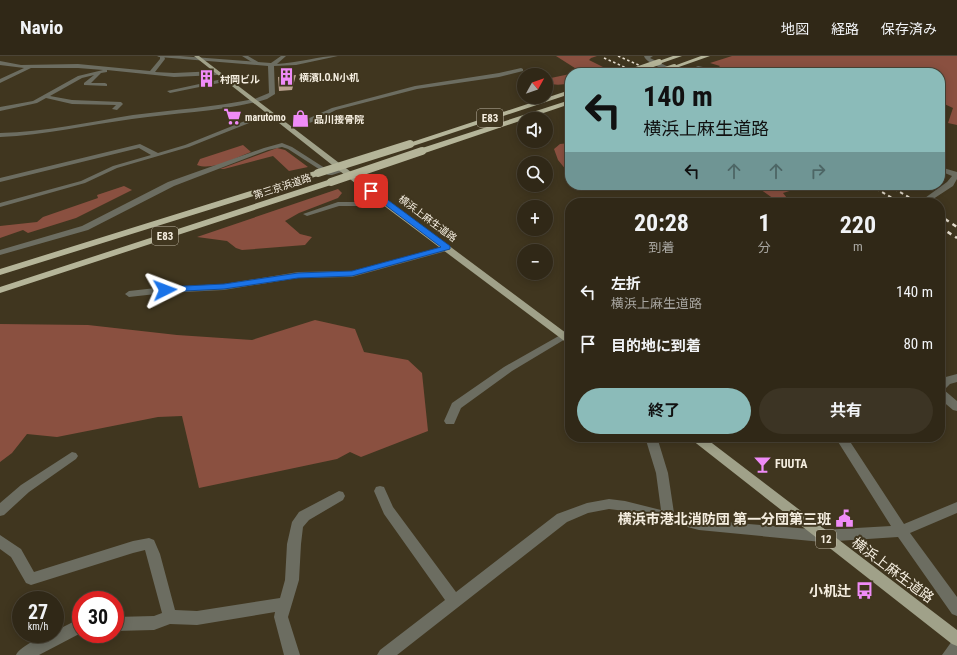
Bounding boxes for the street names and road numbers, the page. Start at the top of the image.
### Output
road number: E83 [477,109,503,127]
street label: 第三京浜道路 [252,172,312,201]
street label: 横浜上麻生道路 [396,193,459,244]
road number: E83 [152,227,178,245]
road number: 12 [816,530,836,548]
street label: 横浜上麻生道路 [849,534,937,606]

